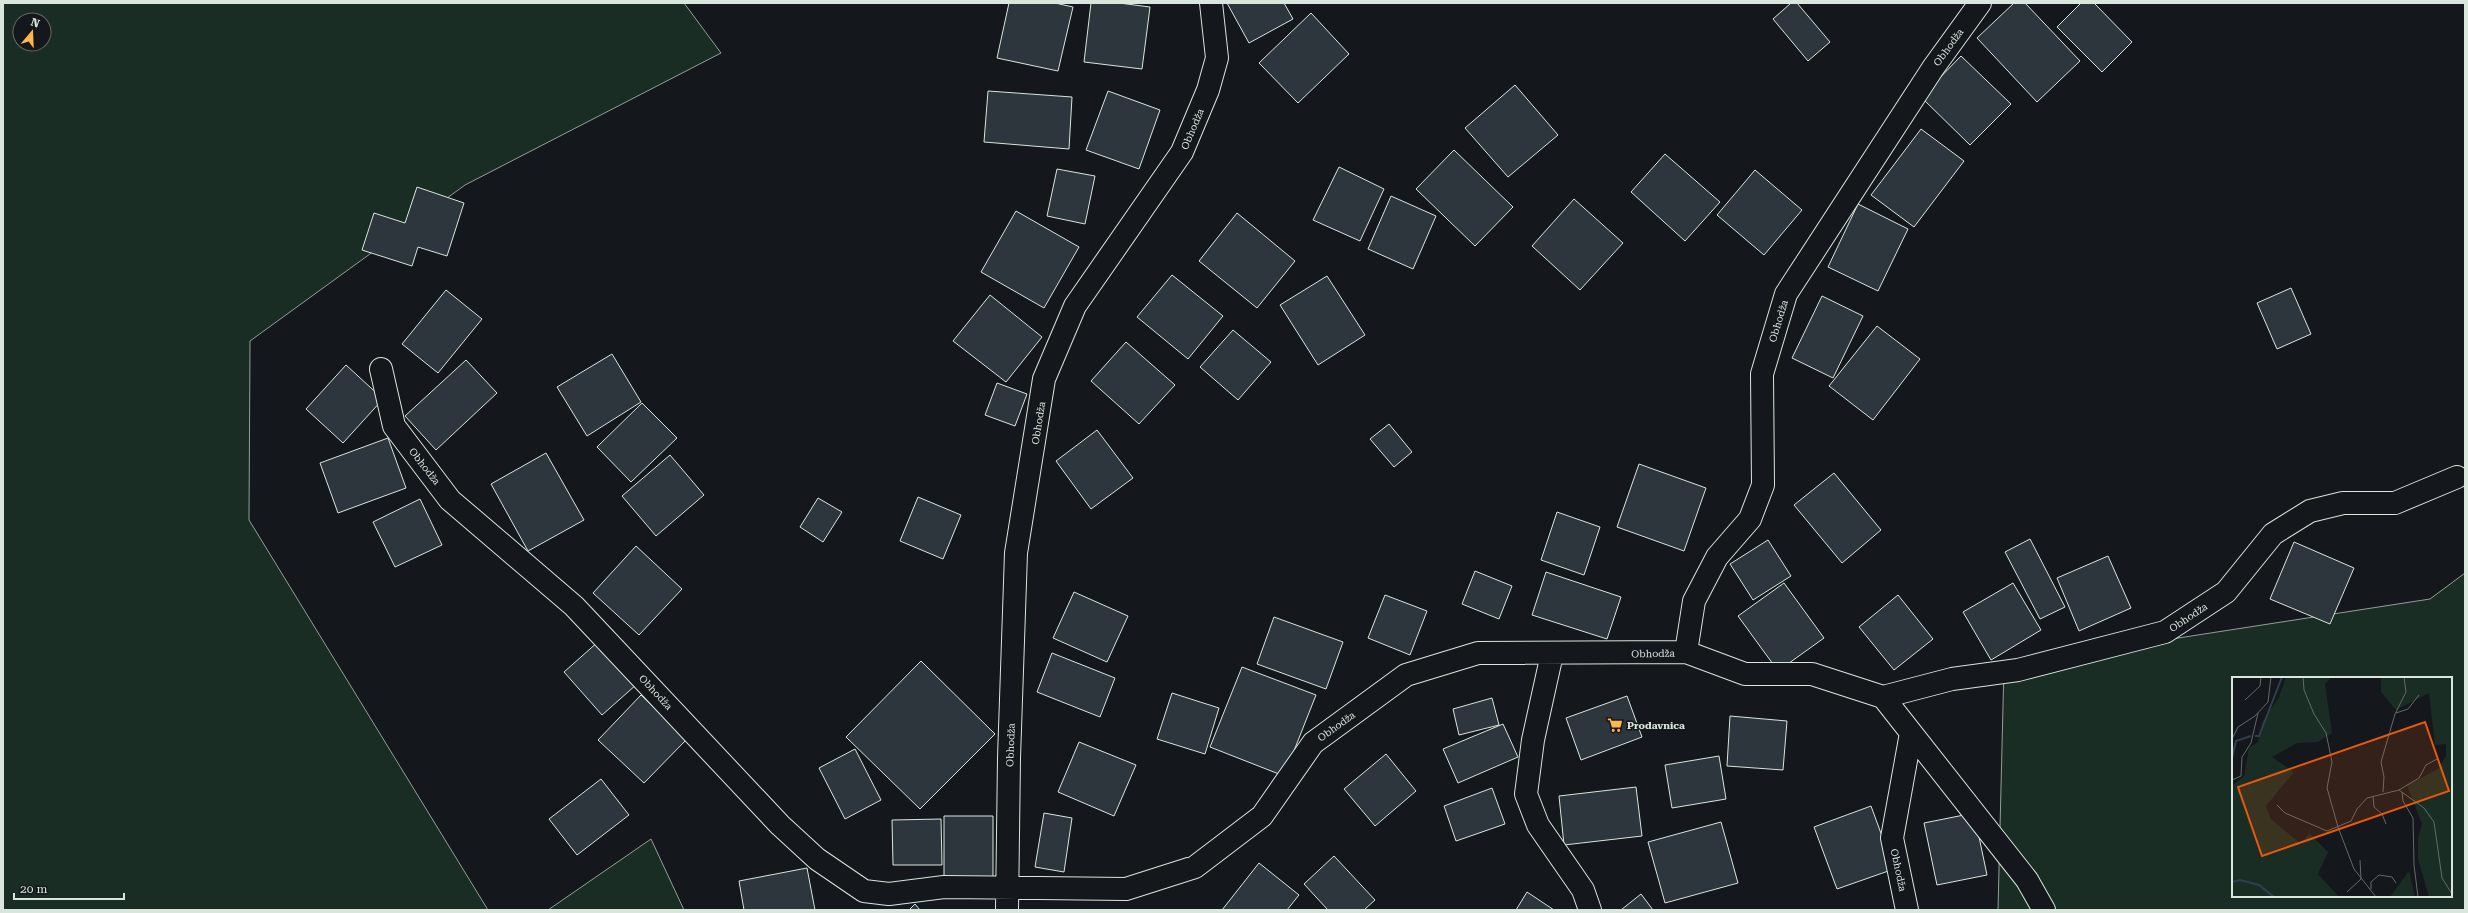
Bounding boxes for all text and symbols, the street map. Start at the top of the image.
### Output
north arrow [12,12,52,52]
text: N [29,15,42,31]
street label: Obhodža [1931,26,1966,68]
street label: Obhodža [1179,106,1206,151]
street label: Obhodža [1767,298,1790,344]
street label: Obhodža [1030,400,1047,445]
street label: Obhodža [407,446,443,487]
street label: Obhodža [2167,600,2210,634]
street label: Obhodža [1631,648,1675,659]
street label: Obhodža [637,673,675,712]
inset map [2232,677,2452,897]
street label: Obhodža [1315,709,1358,744]
supermarket icon: Prodavnica [1606,716,1624,734]
place label: Prodavnica [1627,720,1685,731]
street label: Obhodža [1004,723,1017,767]
street label: Obhodža [1889,848,1909,893]
scale bar [14,875,124,901]
text: 20 m [20,882,47,896]

